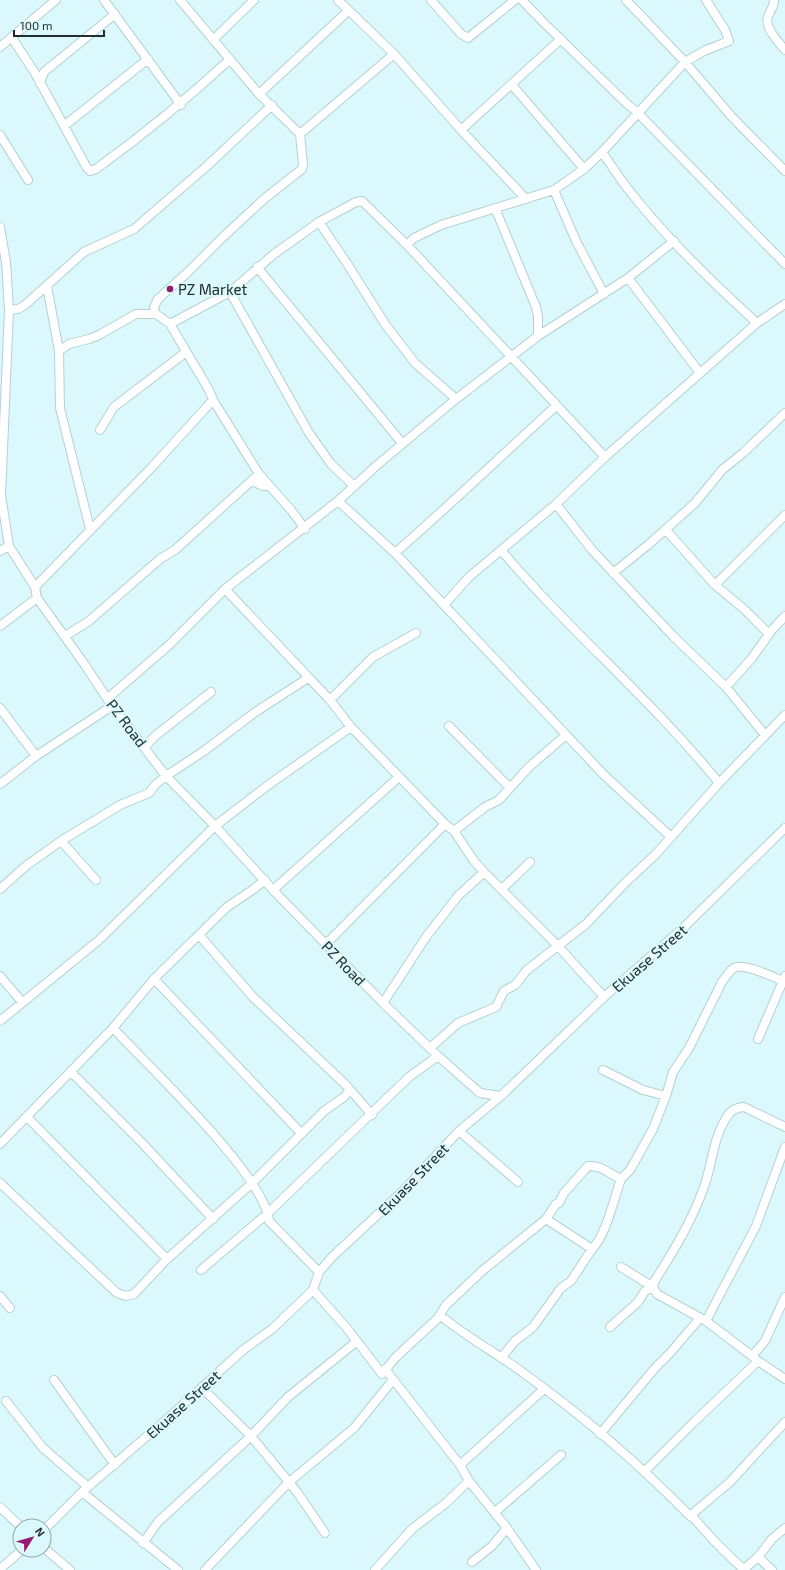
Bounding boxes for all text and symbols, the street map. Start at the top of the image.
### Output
scale bar [14,12,104,38]
text: 100 m [20,18,52,32]
place label: PZ Market [178,280,248,298]
marker: PZ Market [165,284,175,294]
street label: PZ Road [103,696,151,750]
street label: Ekuase Street [608,920,690,995]
street label: PZ Road [318,937,370,989]
street label: Ekuase Street [374,1139,452,1219]
street label: Ekuase Street [142,1366,224,1442]
north arrow [12,1518,52,1558]
text: N [33,1525,48,1539]

